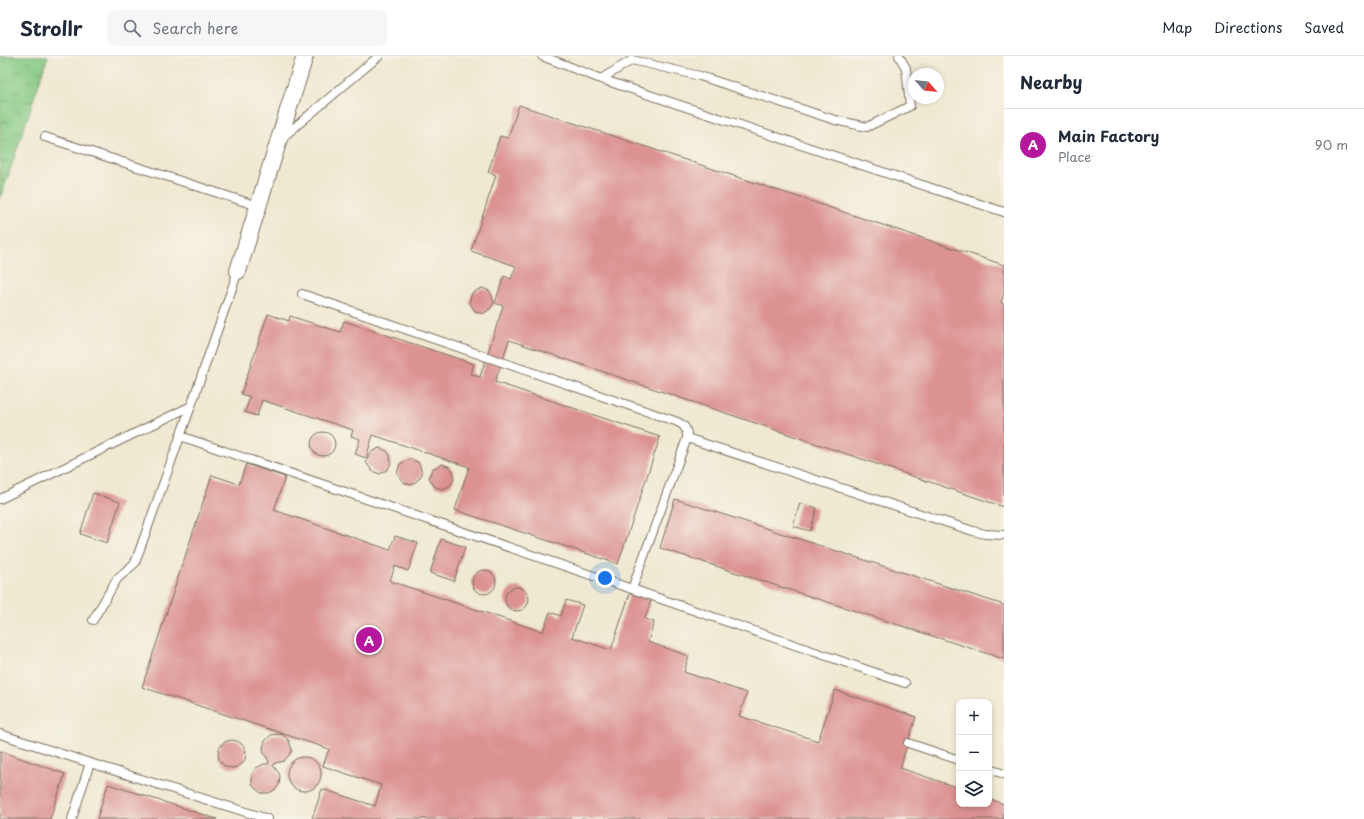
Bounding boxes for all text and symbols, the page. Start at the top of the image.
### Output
search box [107,10,387,46]
text: Strollr [20,14,83,42]
text: Search here [153,16,238,39]
icon: search [121,17,143,39]
text: Map [1162,17,1192,38]
text: Directions [1214,17,1282,38]
text: Saved [1304,17,1344,38]
north arrow [908,68,944,104]
text: Nearby [1020,69,1082,95]
text: Main Factory [1058,124,1159,147]
text: A [1028,135,1038,154]
text: 90 m [1315,135,1348,154]
text: Place [1058,147,1091,166]
your location [595,568,615,588]
pin: A [356,625,382,655]
map controls [956,699,992,807]
button: + [956,699,992,735]
button: − [956,735,992,771]
button: layers [956,771,992,807]

